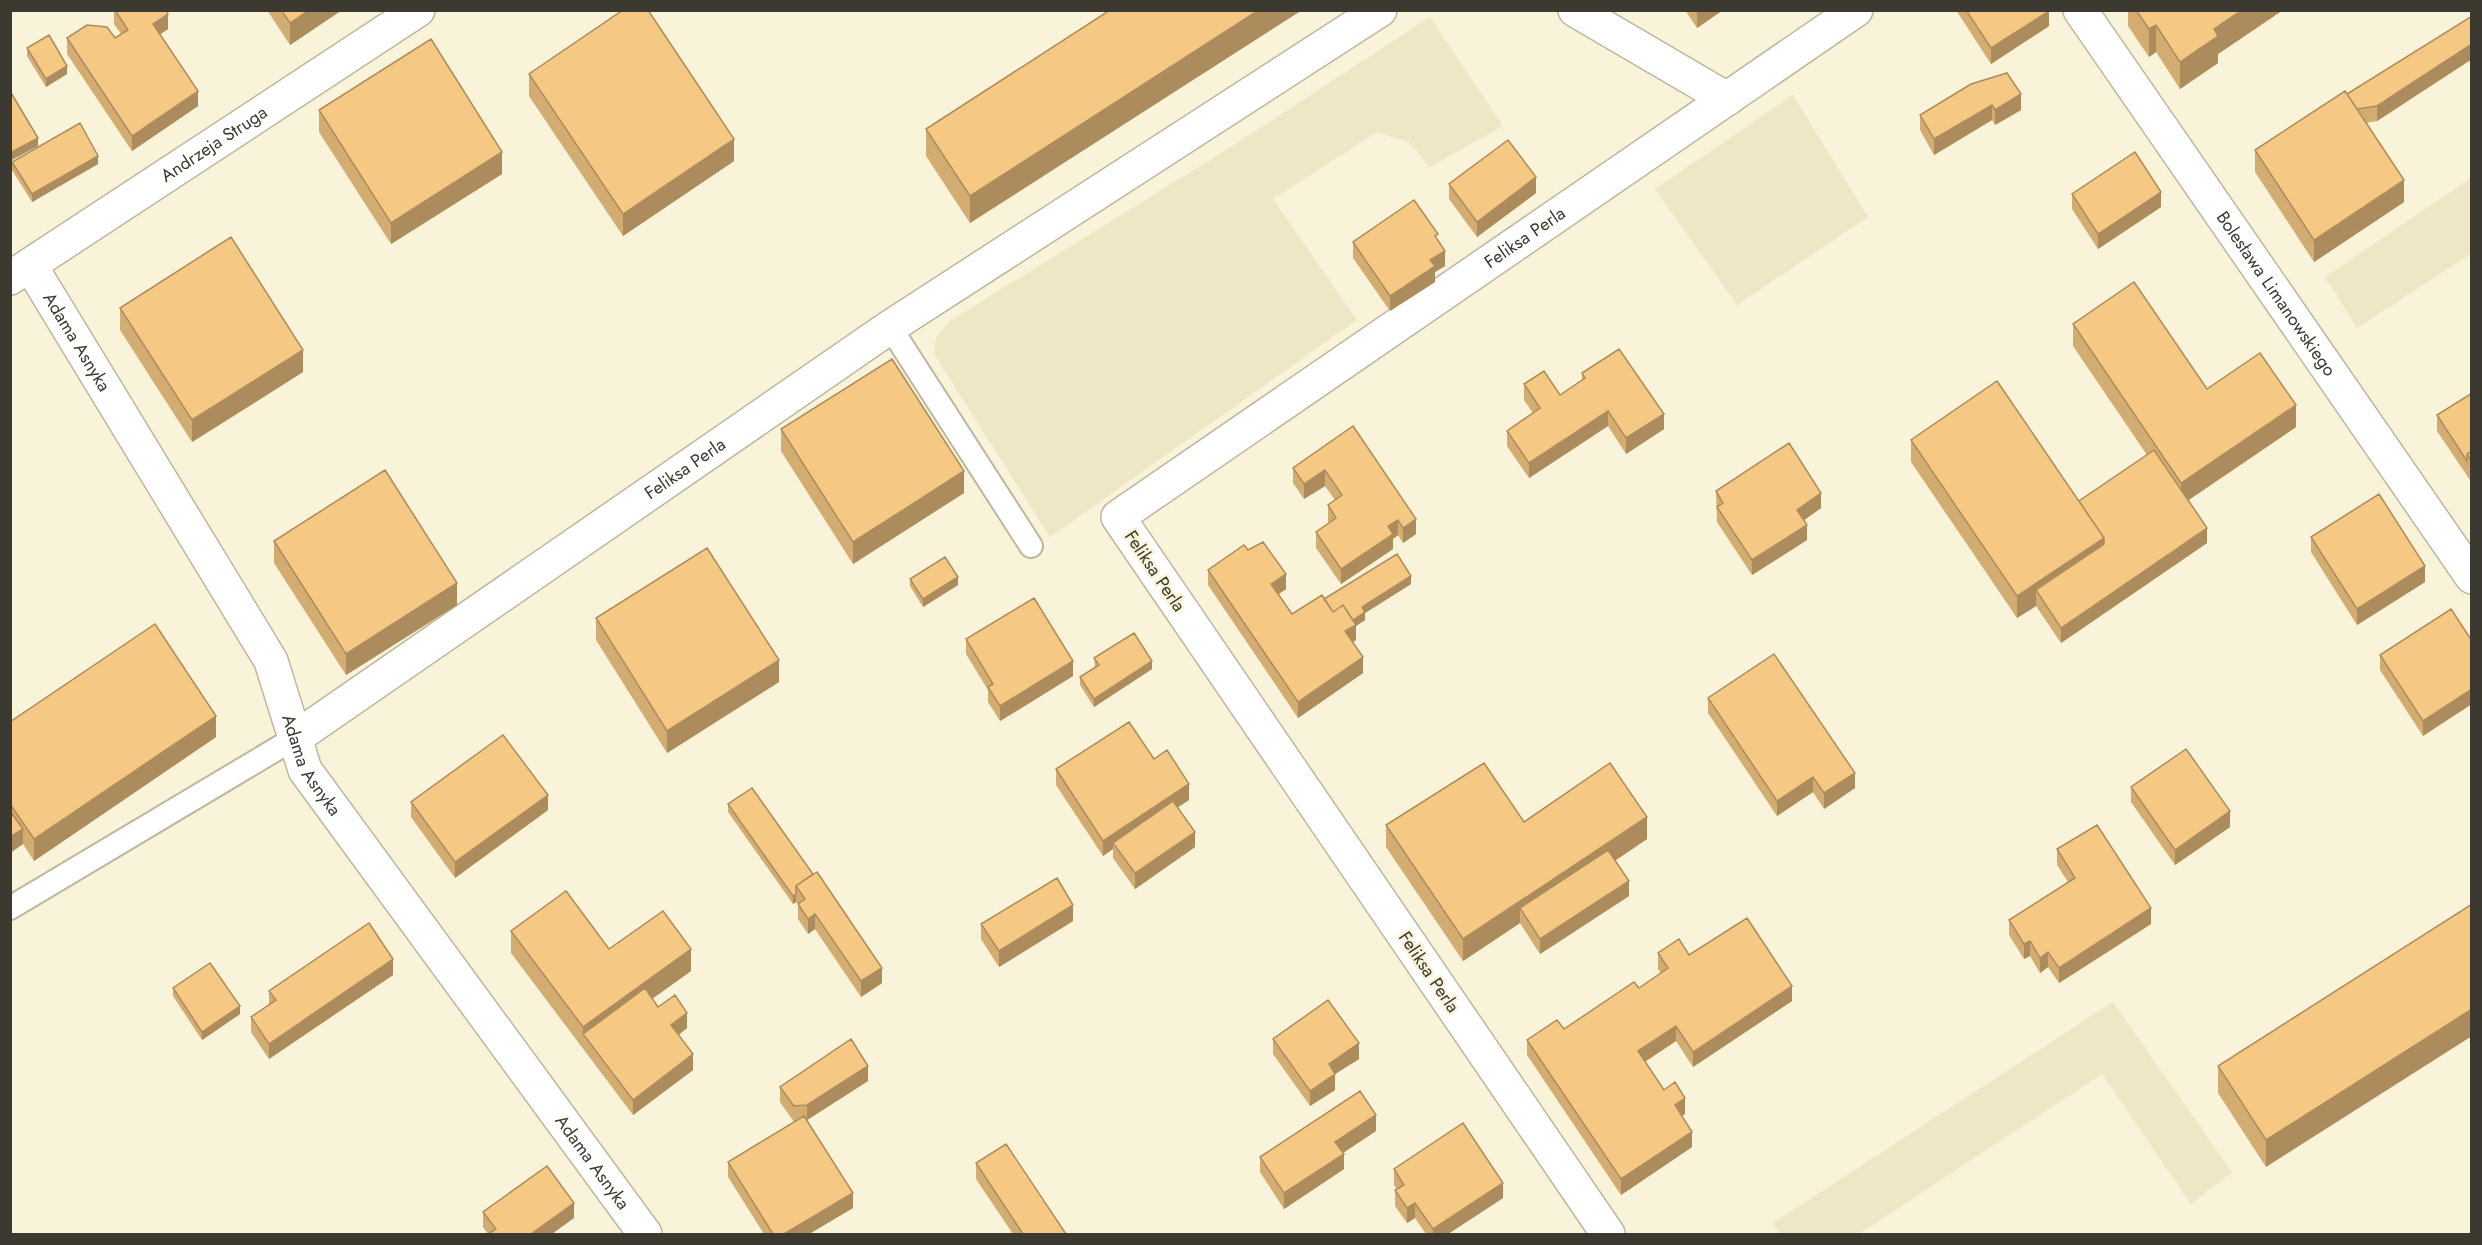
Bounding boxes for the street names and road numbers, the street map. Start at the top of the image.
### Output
street label: Andrzeja Struga [155,99,272,189]
street label: Feliksa Perla [1479,200,1571,275]
street label: Bolesława Limanowskiego [2210,206,2343,382]
street label: Adama Asnyka [37,287,117,396]
street label: Feliksa Perla [639,431,731,506]
street label: Feliksa Perla [1118,525,1192,617]
street label: Adama Asnyka [275,711,348,821]
street label: Feliksa Perla [1392,926,1466,1018]
street label: Adama Asnyka [549,1109,636,1215]

